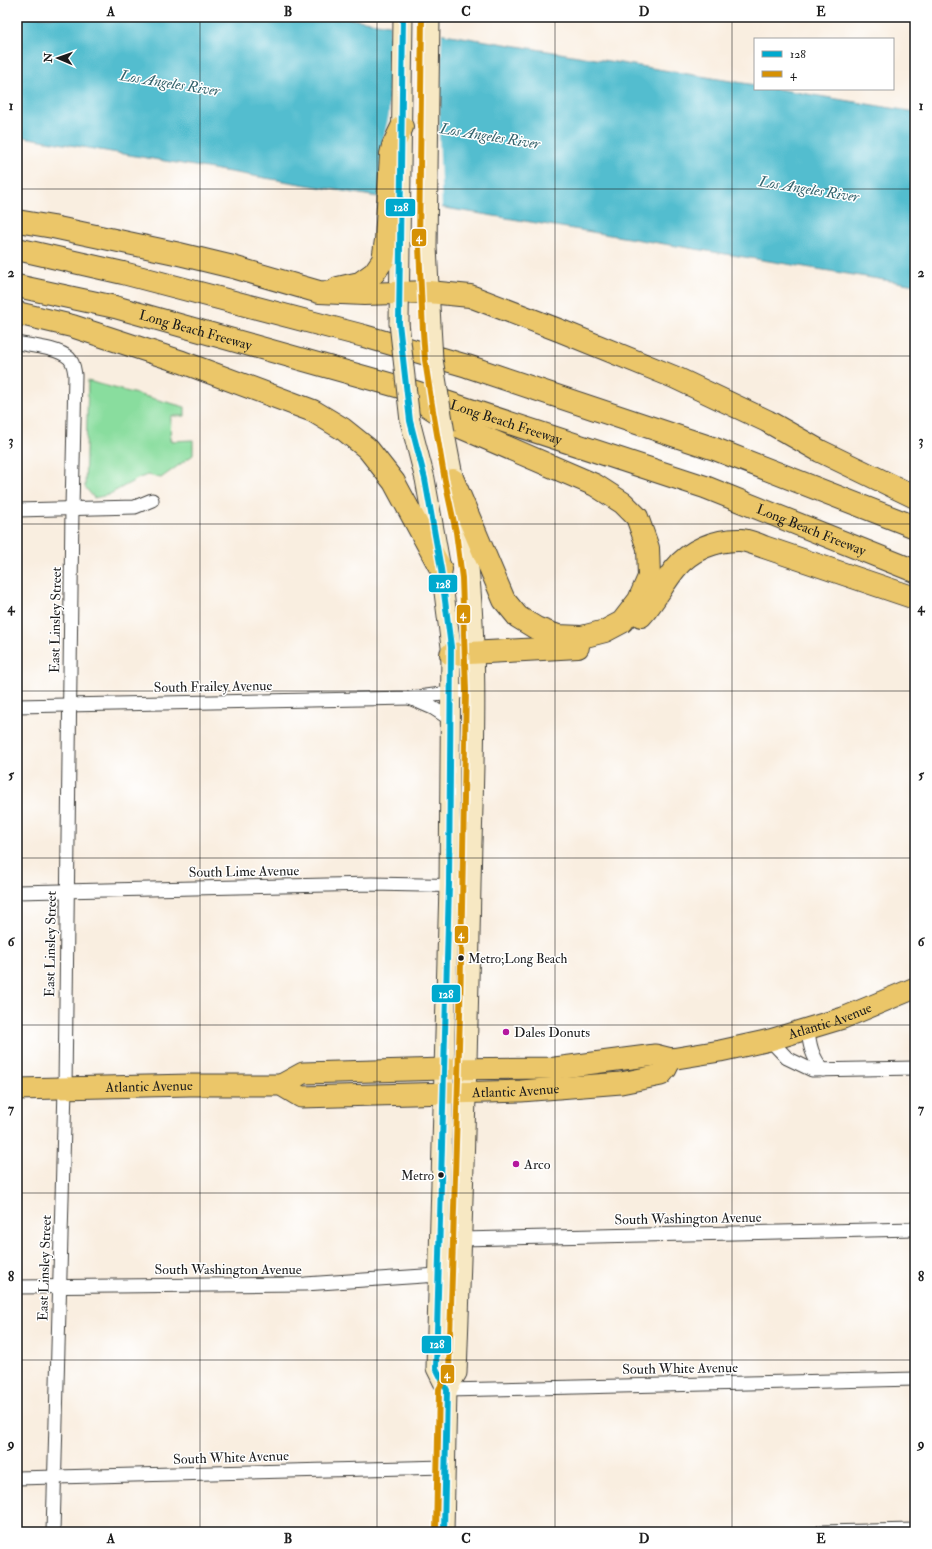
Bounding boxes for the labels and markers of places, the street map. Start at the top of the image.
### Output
place label: Metro;Long Beach [468,951,567,967]
marker: Metro;Long Beach [456,953,466,963]
place label: Dales Donuts [514,1024,590,1041]
marker: Dales Donuts [501,1027,511,1037]
place label: Arco [523,1156,551,1173]
marker: Arco [511,1159,521,1169]
place label: Metro [401,1168,434,1184]
marker: Metro [436,1170,446,1180]

